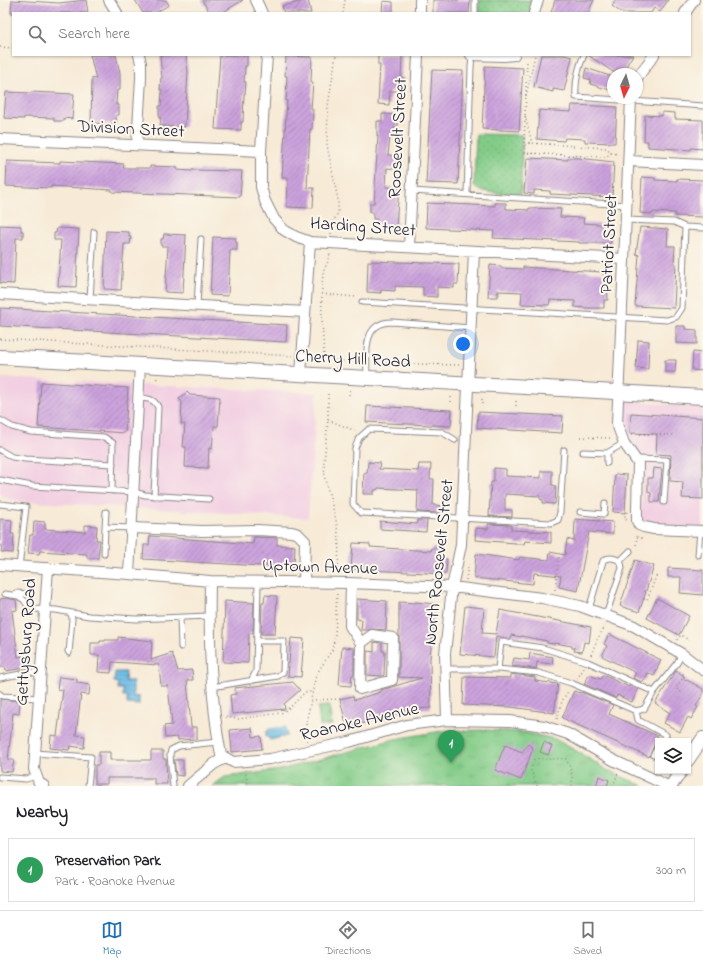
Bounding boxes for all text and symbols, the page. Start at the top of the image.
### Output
search box [12,12,691,56]
icon: search [26,23,48,45]
text: Search here [58,23,130,45]
north arrow [607,68,643,104]
street label: Roosevelt Street [383,77,415,199]
street label: Division Street [76,114,185,146]
street label: Patriot Street [594,194,626,294]
street label: Harding Street [309,211,417,246]
your location [453,334,473,354]
street label: Cherry Hill Road [295,344,411,376]
street label: North Roosevelt Street [418,478,462,646]
street label: Uptown Avenue [262,553,379,583]
street label: Gettysburg Road [10,578,45,707]
street label: Roanoke Avenue [298,696,422,749]
pin: 1 [438,730,464,763]
map controls [655,738,691,774]
button: layers [655,738,691,774]
text: Nearby [16,800,68,825]
text: Preservation Park [55,850,161,872]
text: 1 [28,861,32,880]
text: 300 m [656,861,686,880]
text: Park · Roanoke Avenue [55,872,175,891]
tab: Map [101,919,123,959]
tab: Directions [325,919,371,959]
tab: Saved [573,919,602,959]

